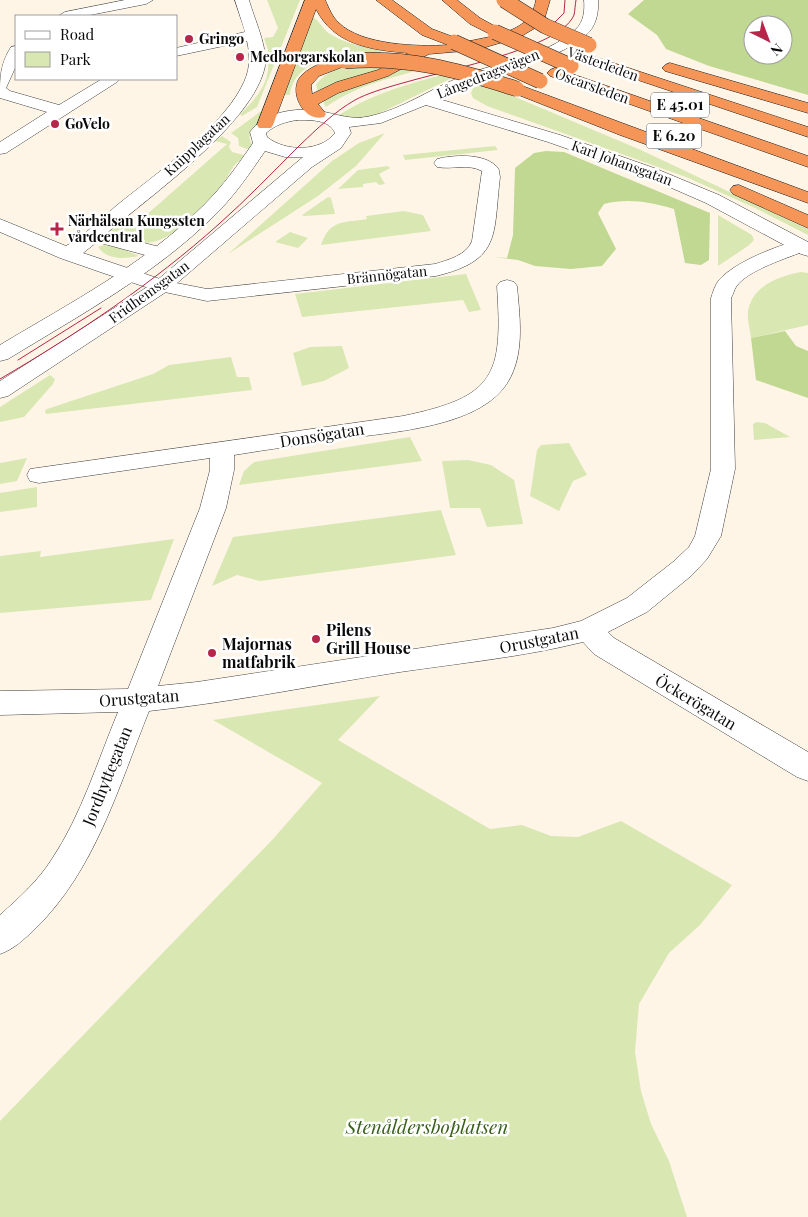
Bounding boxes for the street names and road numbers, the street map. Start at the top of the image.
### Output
street label: Västerleden [564,42,642,85]
street label: Långedragsvägen [434,44,543,103]
street label: Oscarsleden [553,63,632,108]
road number: E 45.01 [651,92,709,118]
street label: Knipplagatan [160,109,234,180]
road number: E 6.20 [646,124,702,148]
street label: Karl Johansgatan [569,136,676,190]
street label: Fridhemsgatan [105,256,193,327]
street label: Brännögatan [346,261,429,288]
street label: Donsögatan [278,417,366,452]
street label: Orustgatan [498,621,581,657]
street label: Öckerögatan [652,669,741,734]
street label: Orustgatan [98,684,180,711]
street label: Jordhyttegatan [77,723,136,830]

